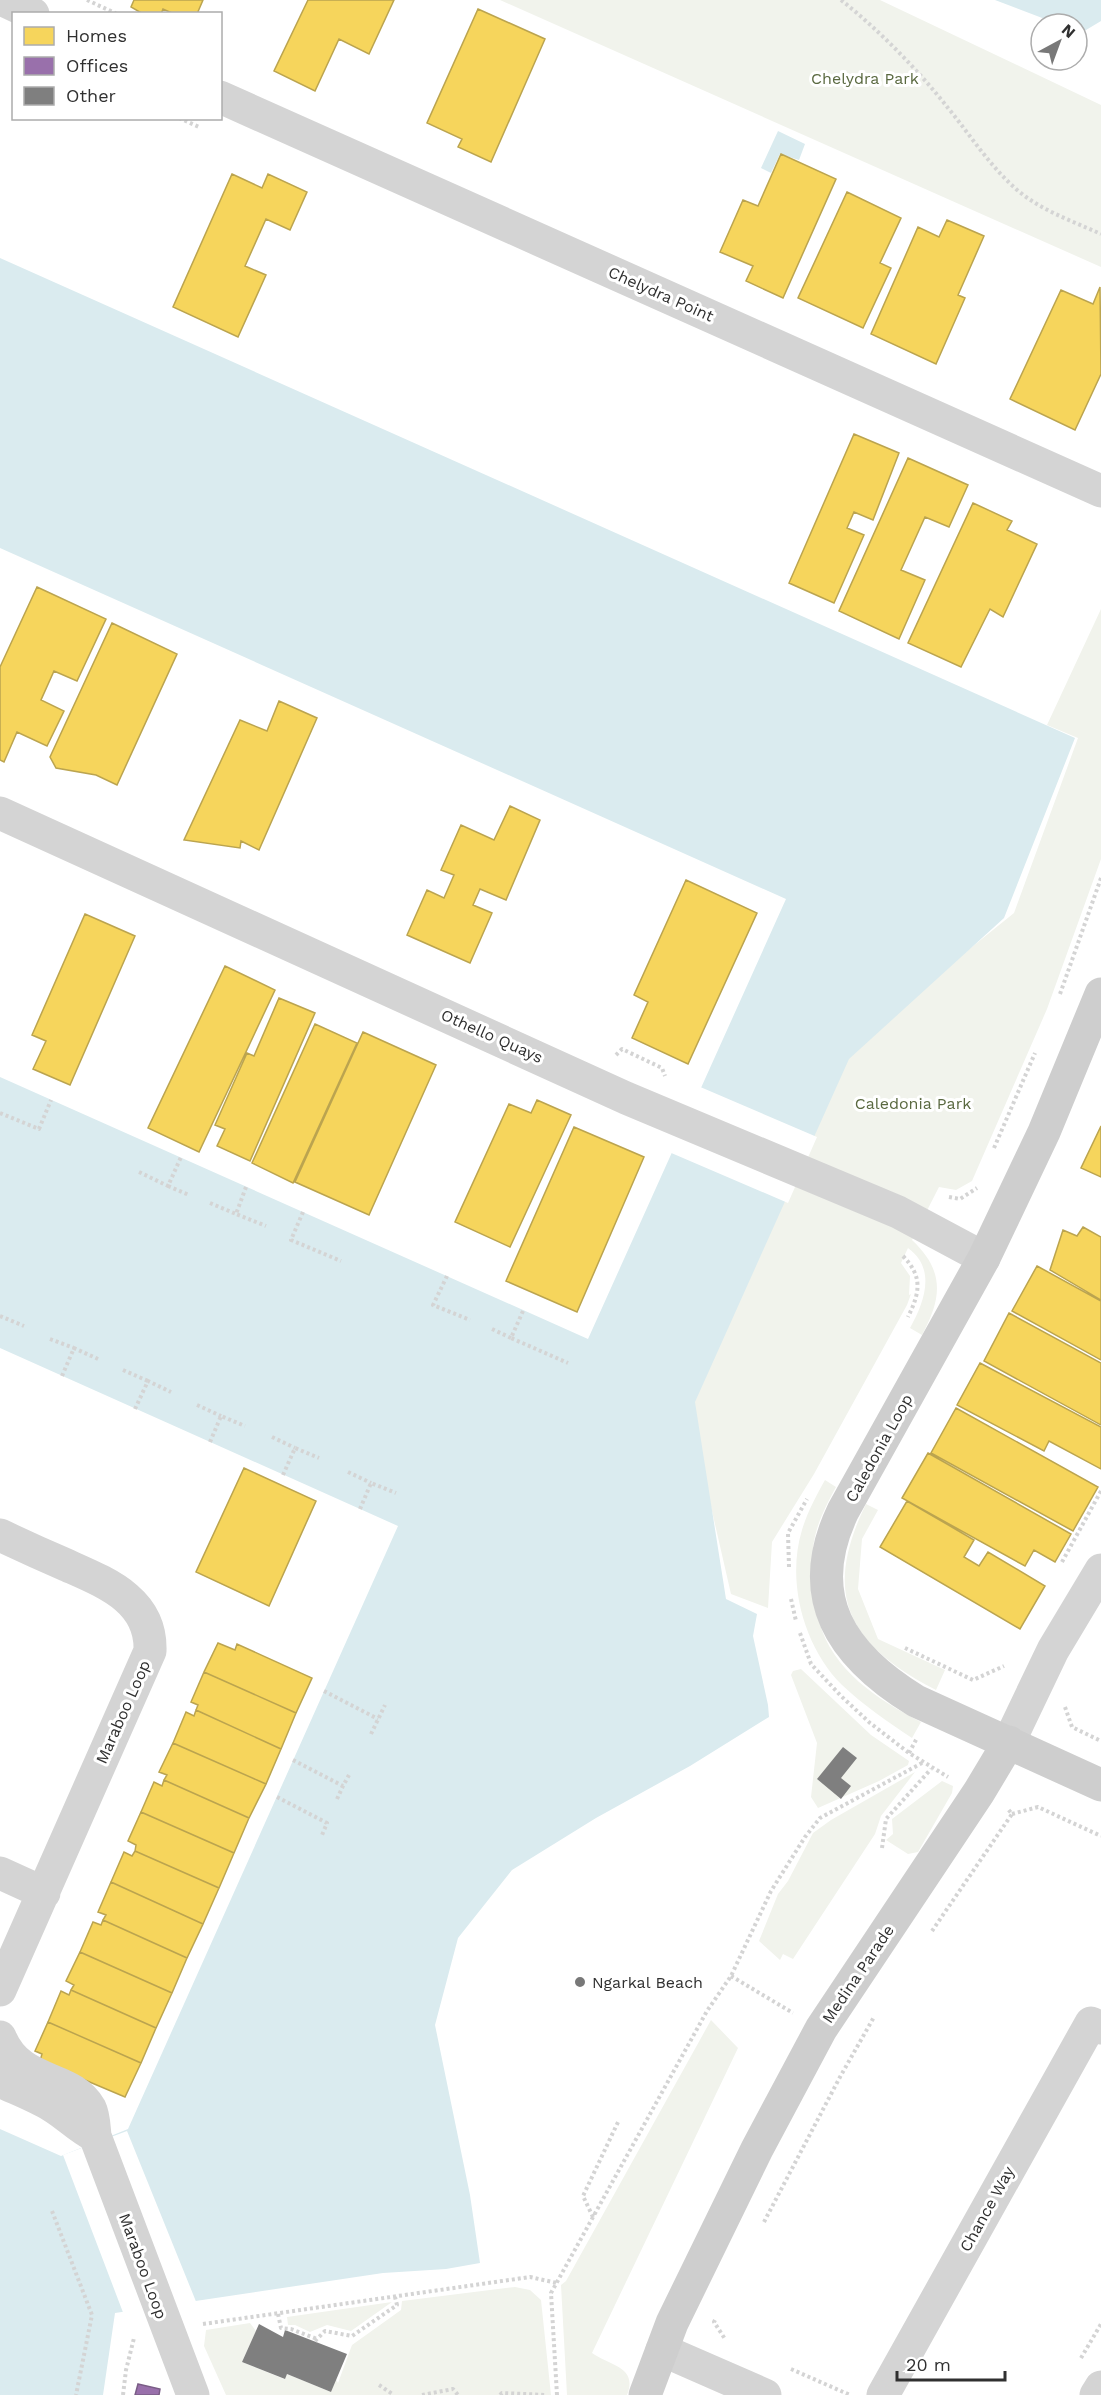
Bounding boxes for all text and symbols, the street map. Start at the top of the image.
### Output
legend [12,12,222,120]
north arrow [1029,12,1089,72]
text: N [1058,20,1079,42]
text: Homes [66,25,127,46]
text: Offices [66,55,128,76]
park label: Chelydra Park [811,69,919,88]
text: Other [66,85,116,106]
street label: Chelydra Point [605,262,717,326]
street label: Othello Quays [438,1005,546,1067]
park label: Caledonia Park [855,1094,971,1113]
street label: Caledonia Loop [841,1391,917,1505]
street label: Maraboo Loop [92,1657,154,1767]
street label: Medina Parade [818,1921,898,2027]
place label: Ngarkal Beach [592,1973,703,1992]
marker: Ngarkal Beach [573,1975,587,1989]
street label: Chance Way [956,2162,1019,2255]
street label: Maraboo Loop [115,2210,171,2322]
scale bar [897,2344,1005,2382]
text: 20 m [906,2354,951,2375]

